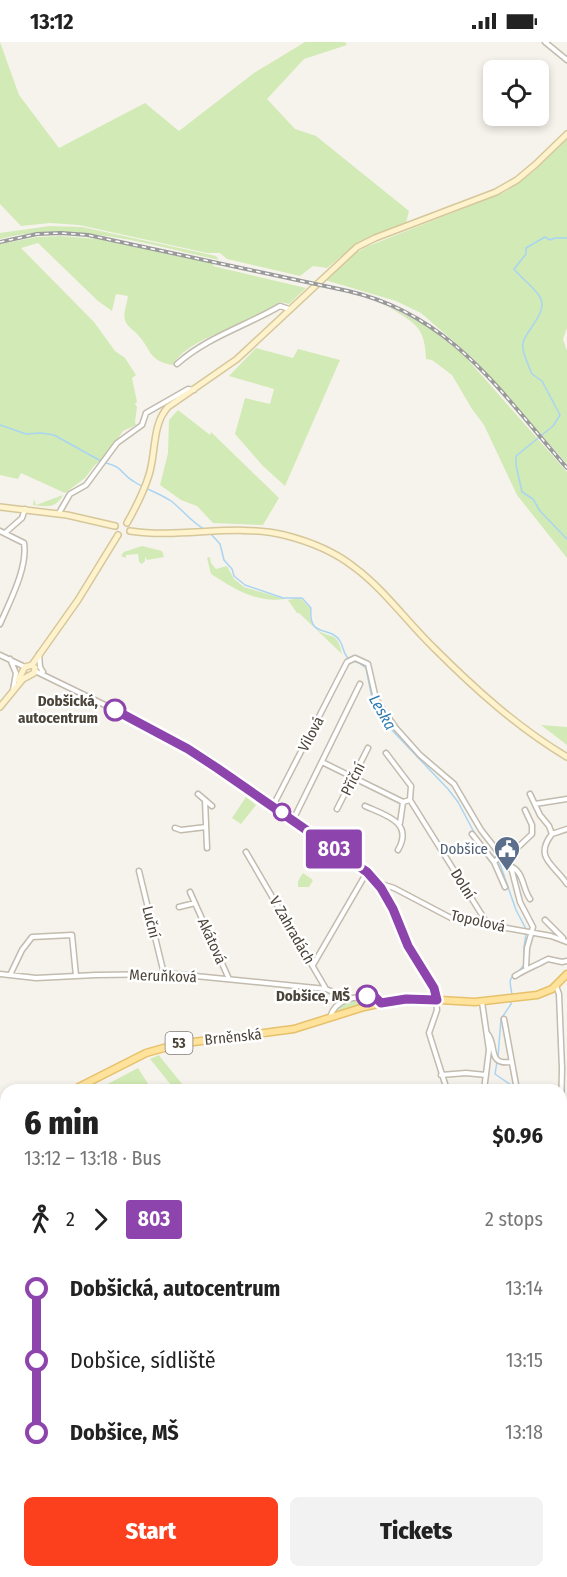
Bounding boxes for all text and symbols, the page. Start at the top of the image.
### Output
text: 13:12 [30,8,74,35]
map controls [483,60,549,126]
button: locate [483,60,549,126]
water label: Leska [365,691,400,733]
place label: Dobšická, autocentrum [18,692,98,727]
marker: Dobšická, autocentrum [104,699,126,721]
street label: Vilová [294,713,328,755]
street label: Příční [337,759,369,799]
unlabelled marker [273,803,291,821]
line badge: 803 [300,830,368,868]
public building icon: Dobšice [492,834,522,872]
text: 803 [318,836,350,862]
place label: Dobšice [440,840,488,858]
street label: Dolní [447,866,479,903]
street label: V Zahradách [265,893,319,967]
street label: Luční [138,904,164,940]
street label: Topolová [449,906,507,936]
street label: Akátová [194,915,230,967]
street label: Meruňková [129,966,197,986]
marker: Dobšice, MŠ [356,985,378,1007]
place label: Dobšice, MŠ [276,987,350,1005]
street label: Brněnská [204,1025,262,1049]
road number: 53 [166,1032,192,1054]
text: 6 min [24,1103,99,1143]
text: $0.96 [493,1122,543,1149]
text: 13:12 – 13:18 · Bus [24,1146,161,1170]
icon: walk [24,1203,57,1236]
icon: forward [84,1203,117,1236]
text: 803 [138,1206,170,1232]
text: 2 [66,1207,75,1231]
text: 2 stops [485,1207,543,1231]
text: Dobšická, autocentrum [70,1275,280,1302]
text: 13:14 [505,1276,543,1300]
text: Dobšice, sídliště [70,1347,216,1374]
text: 13:15 [506,1348,543,1372]
text: Dobšice, MŠ [70,1419,179,1446]
text: 13:18 [505,1420,543,1444]
button: Start [24,1497,278,1566]
button: Tickets [290,1497,543,1566]

